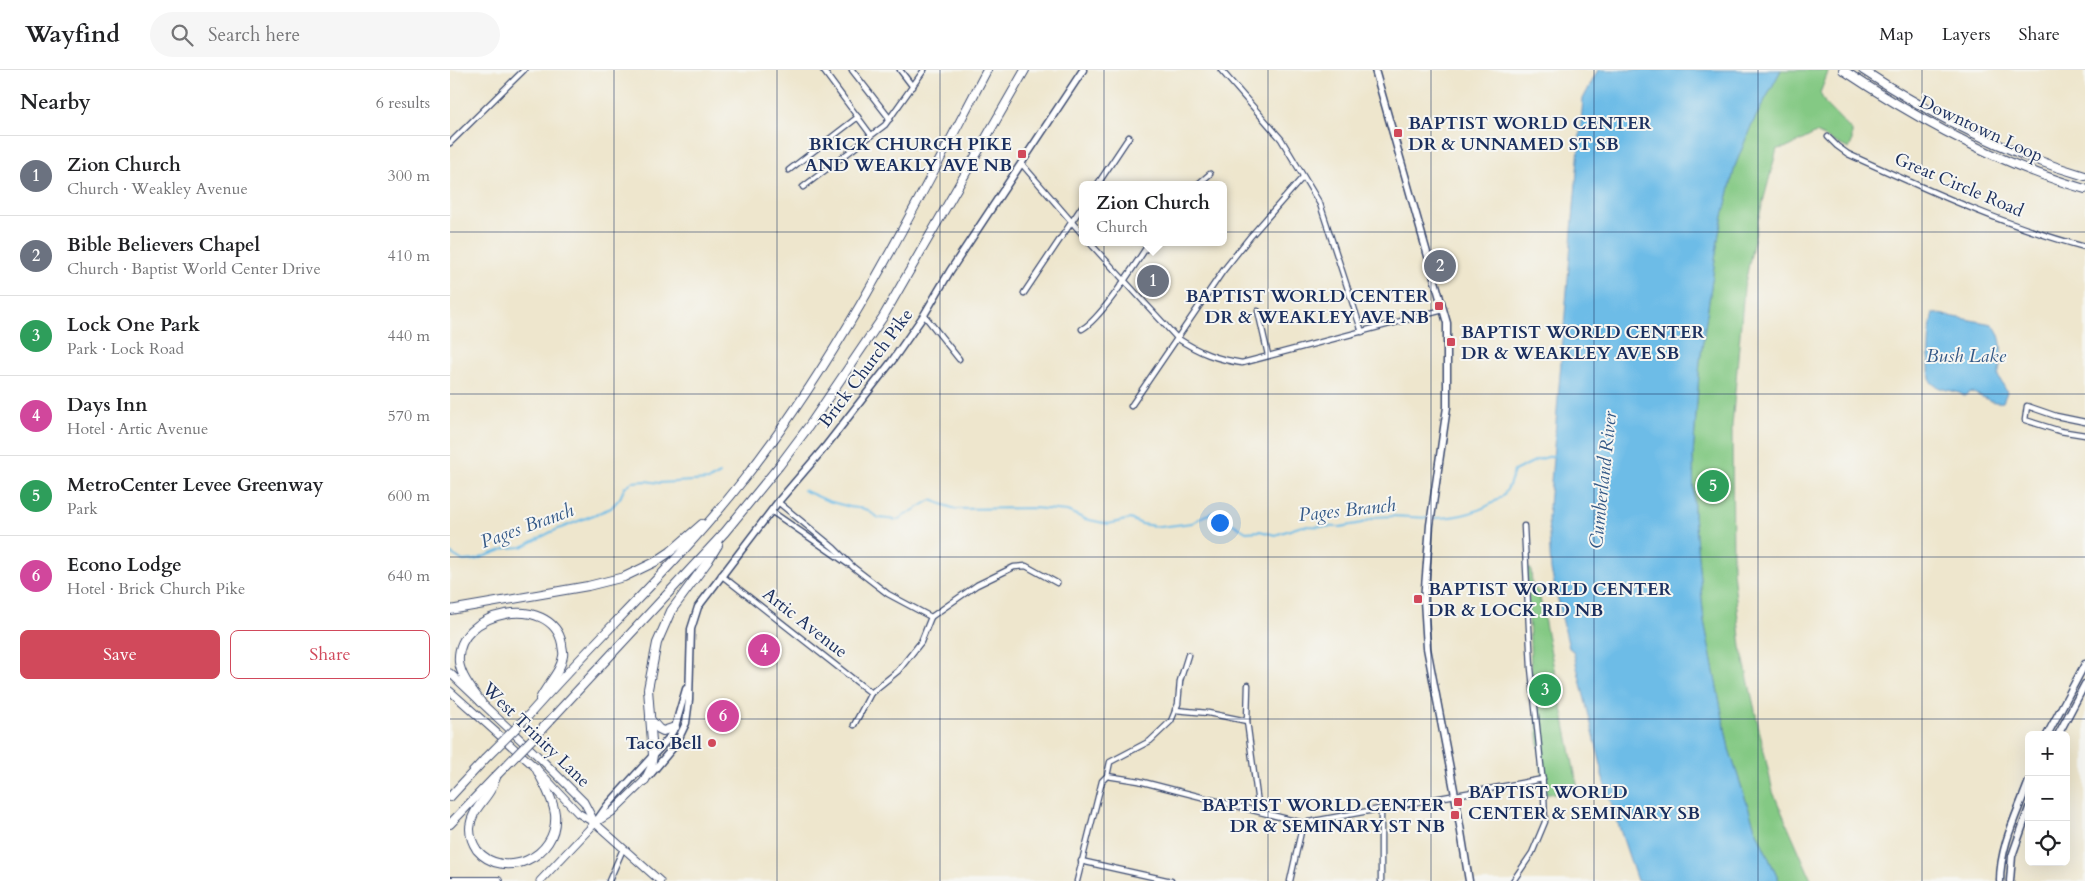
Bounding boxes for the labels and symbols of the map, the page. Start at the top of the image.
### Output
street label: Downtown Loop [1915,89,2047,169]
place label: BAPTIST WORLD CENTER DR & UNNAMED ST SB [1408,111,1652,157]
marker: BAPTIST WORLD CENTER DR & UNNAMED ST SB [1392,127,1404,139]
place label: BRICK CHURCH PIKE AND WEAKLY AVE NB [804,132,1012,178]
street label: Great Circle Road [1891,147,2028,224]
marker: BRICK CHURCH PIKE AND WEAKLY AVE NB [1016,148,1028,160]
pin: 2 [1424,247,1456,285]
pin: 1 [1137,262,1169,300]
place label: BAPTIST WORLD CENTER DR & WEAKLEY AVE NB [1186,284,1430,330]
marker: BAPTIST WORLD CENTER DR & WEAKLEY AVE NB [1433,300,1445,312]
street label: Brick Church Pike [813,303,919,433]
place label: BAPTIST WORLD CENTER DR & WEAKLEY AVE SB [1461,320,1705,366]
marker: BAPTIST WORLD CENTER DR & WEAKLEY AVE SB [1445,336,1457,348]
water label: Bush Lake [1926,343,2007,369]
water label: Cumberland River [1583,409,1623,550]
pin: 5 [1697,467,1729,505]
water label: Pages Branch [1297,492,1397,528]
water label: Pages Branch [477,497,577,555]
your location [1207,510,1233,536]
place label: BAPTIST WORLD CENTER DR & LOCK RD NB [1428,577,1672,623]
street label: Artic Avenue [757,582,853,664]
marker: BAPTIST WORLD CENTER DR & LOCK RD NB [1412,593,1424,605]
pin: 4 [748,631,780,669]
pin: 3 [1529,671,1561,709]
street label: West Trinity Lane [476,676,596,793]
pin: 6 [707,697,739,735]
place label: Taco Bell [625,731,702,756]
marker: Taco Bell [706,737,718,749]
place label: BAPTIST WORLD CENTER & SEMINARY SB [1468,780,1700,826]
place label: BAPTIST WORLD CENTER DR & SEMINARY ST NB [1202,793,1446,839]
marker: BAPTIST WORLD CENTER & SEMINARY SB [1452,796,1464,808]
marker: BAPTIST WORLD CENTER DR & SEMINARY ST NB [1449,809,1461,821]

